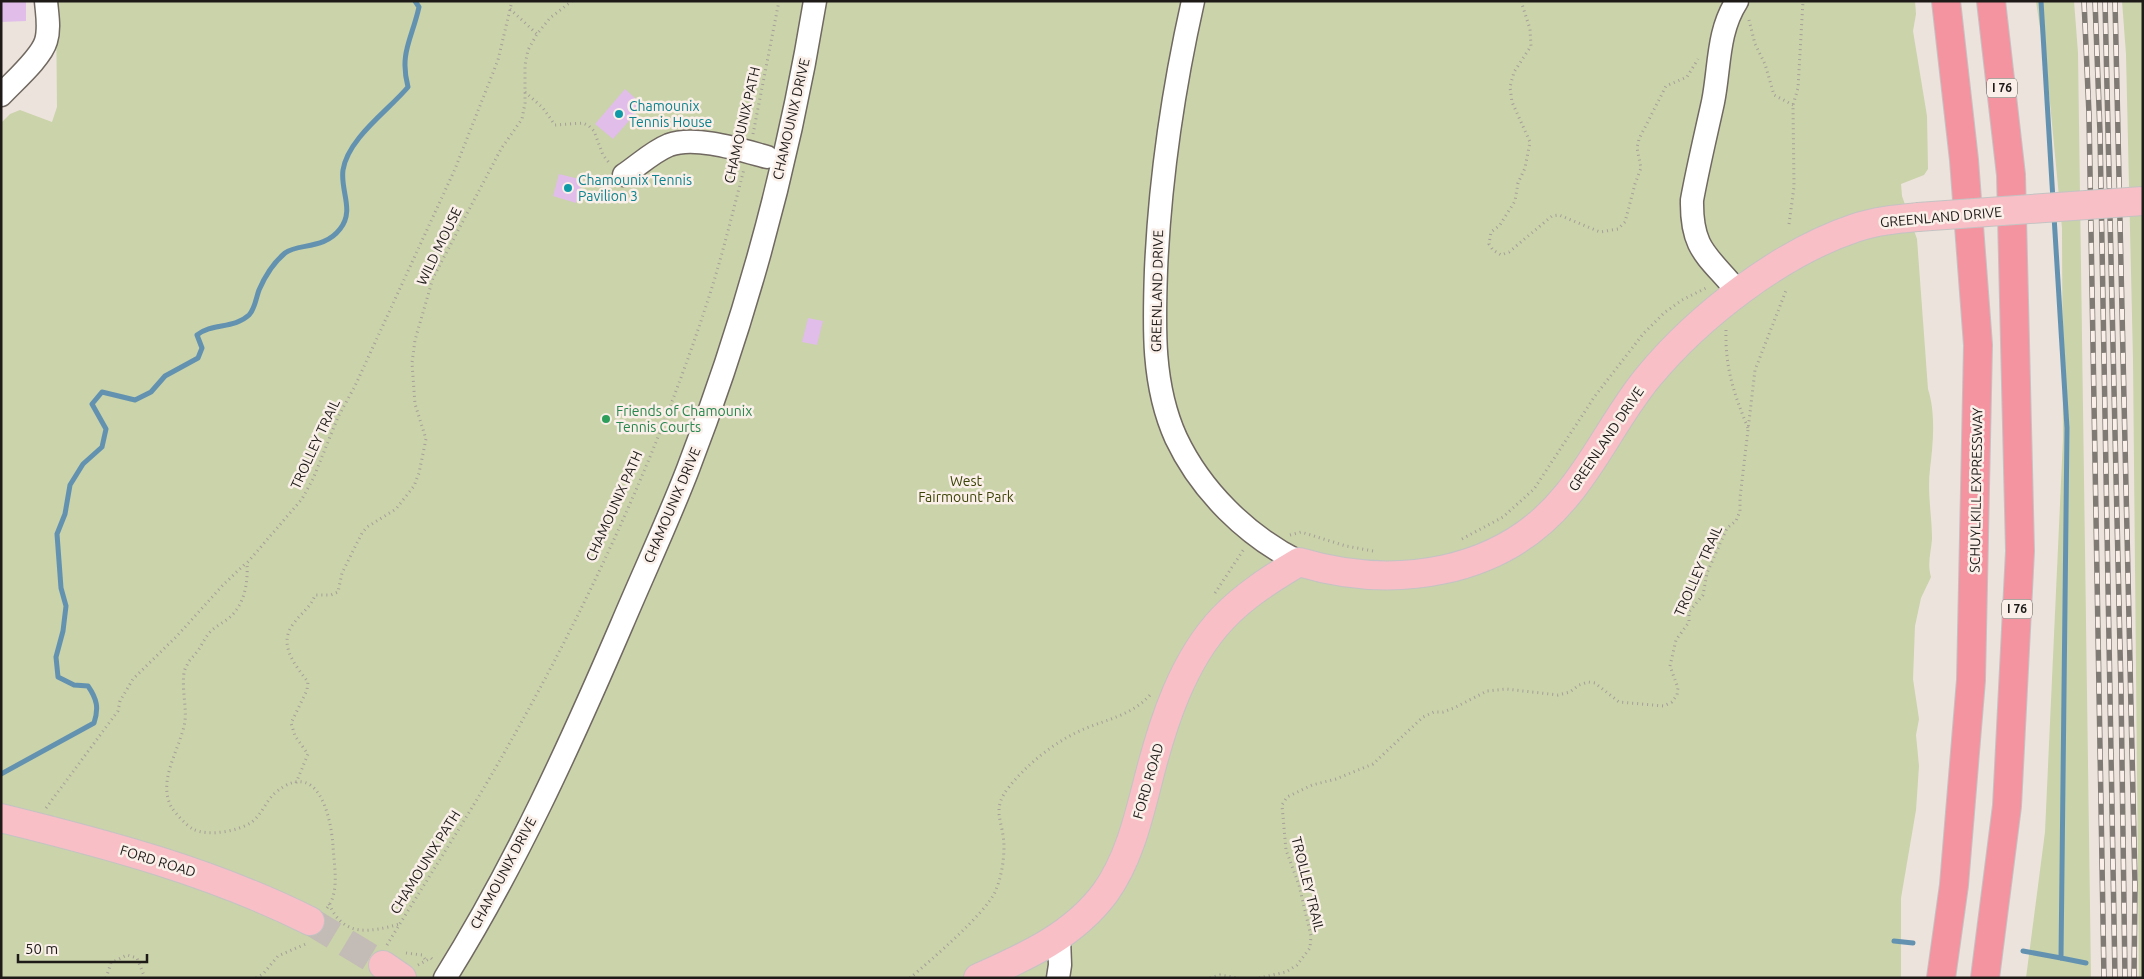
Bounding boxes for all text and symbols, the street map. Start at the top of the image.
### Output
street label: CHAMOUNIX DRIVE [769,56,813,181]
street label: CHAMOUNIX PATH [721,65,763,185]
road number: I 76 [1987,78,2017,98]
place label: Chamounix Tennis House [629,98,712,130]
marker: Chamounix Tennis House [613,108,625,120]
place label: Chamounix Tennis Pavilion 3 [578,172,692,204]
marker: Chamounix Tennis Pavilion 3 [562,182,574,194]
street label: WILD MOUSE [413,204,465,287]
street label: GREENLAND DRIVE [1879,204,2003,230]
street label: GREENLAND DRIVE [1148,230,1166,352]
street label: GREENLAND DRIVE [1565,384,1647,494]
street label: TROLLEY TRAIL [287,396,343,492]
place label: Friends of Chamounix Tennis Courts [616,403,752,435]
street label: SCHUYLKILL EXPRESSWAY [1967,407,1985,573]
marker: Friends of Chamounix Tennis Courts [600,413,612,425]
street label: CHAMOUNIX DRIVE [640,444,704,565]
street label: CHAMOUNIX PATH [582,448,646,564]
park label: West Fairmount Park [918,473,1014,505]
street label: TROLLEY TRAIL [1671,523,1725,619]
road number: I 76 [2002,600,2032,618]
street label: FORD ROAD [1129,741,1167,821]
street label: CHAMOUNIX PATH [387,807,463,917]
street label: CHAMOUNIX DRIVE [467,814,539,932]
street label: TROLLEY TRAIL [1288,835,1328,933]
street label: FORD ROAD [118,842,198,880]
scale bar [18,932,146,964]
text: 50 m [25,940,58,957]

